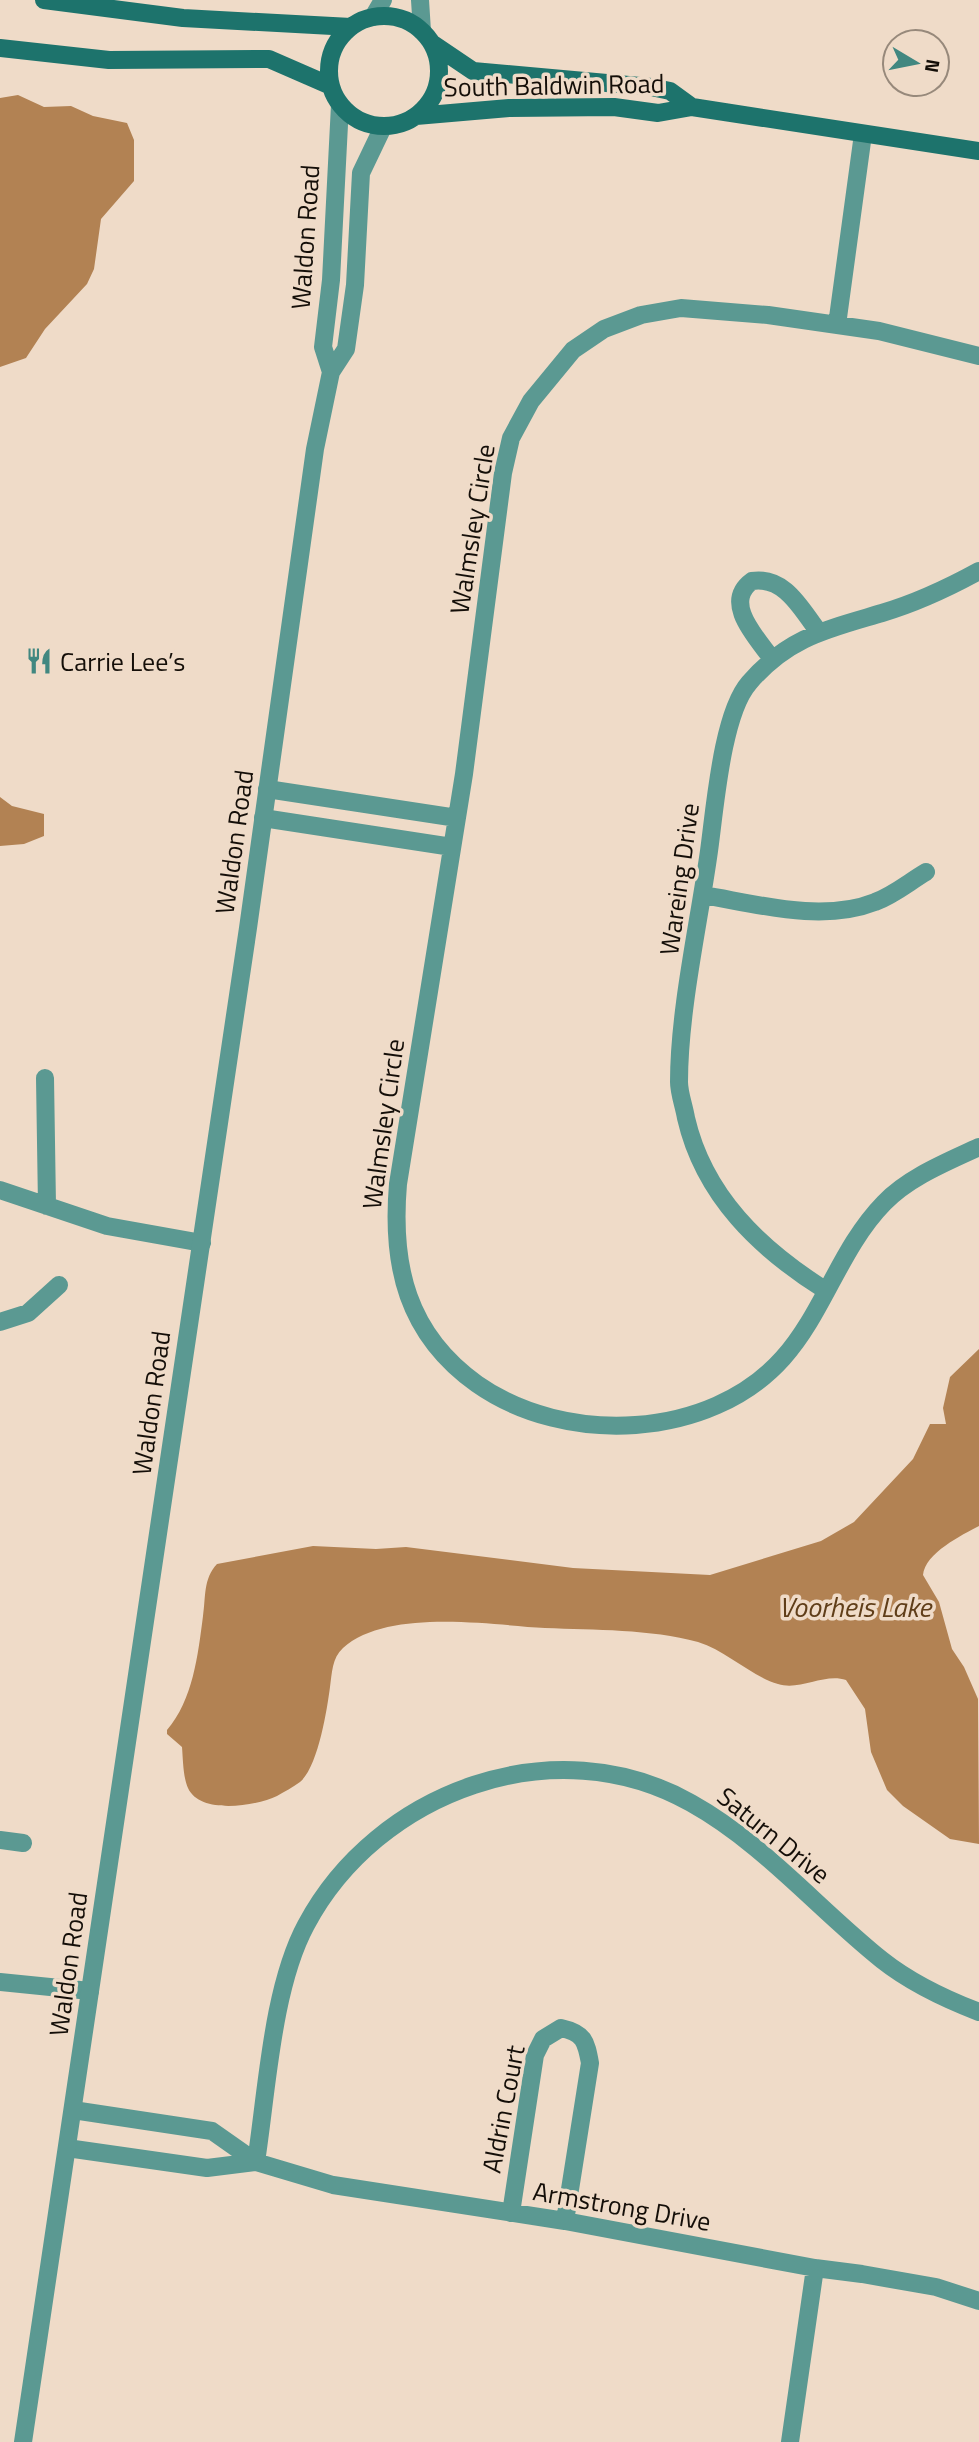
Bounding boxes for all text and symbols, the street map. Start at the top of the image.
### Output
north arrow [881,28,951,98]
text: N [918,57,949,75]
street label: South Baldwin Road [443,64,665,106]
street label: Waldon Road [280,163,330,311]
street label: Walmsley Circle [439,441,505,617]
place label: Carrie Lee’s [60,642,185,681]
restaurant icon: Carrie Lee’s [24,646,54,676]
street label: Waldon Road [205,767,263,917]
street label: Wareing Drive [649,800,709,958]
street label: Walmsley Circle [352,1036,414,1212]
street label: Waldon Road [122,1328,180,1478]
water label: Voorheis Lake [779,1585,933,1628]
street label: Saturn Drive [709,1777,839,1893]
street label: Waldon Road [39,1889,97,2039]
street label: Aldrin Court [472,2042,534,2176]
street label: Armstrong Drive [530,2171,714,2241]

